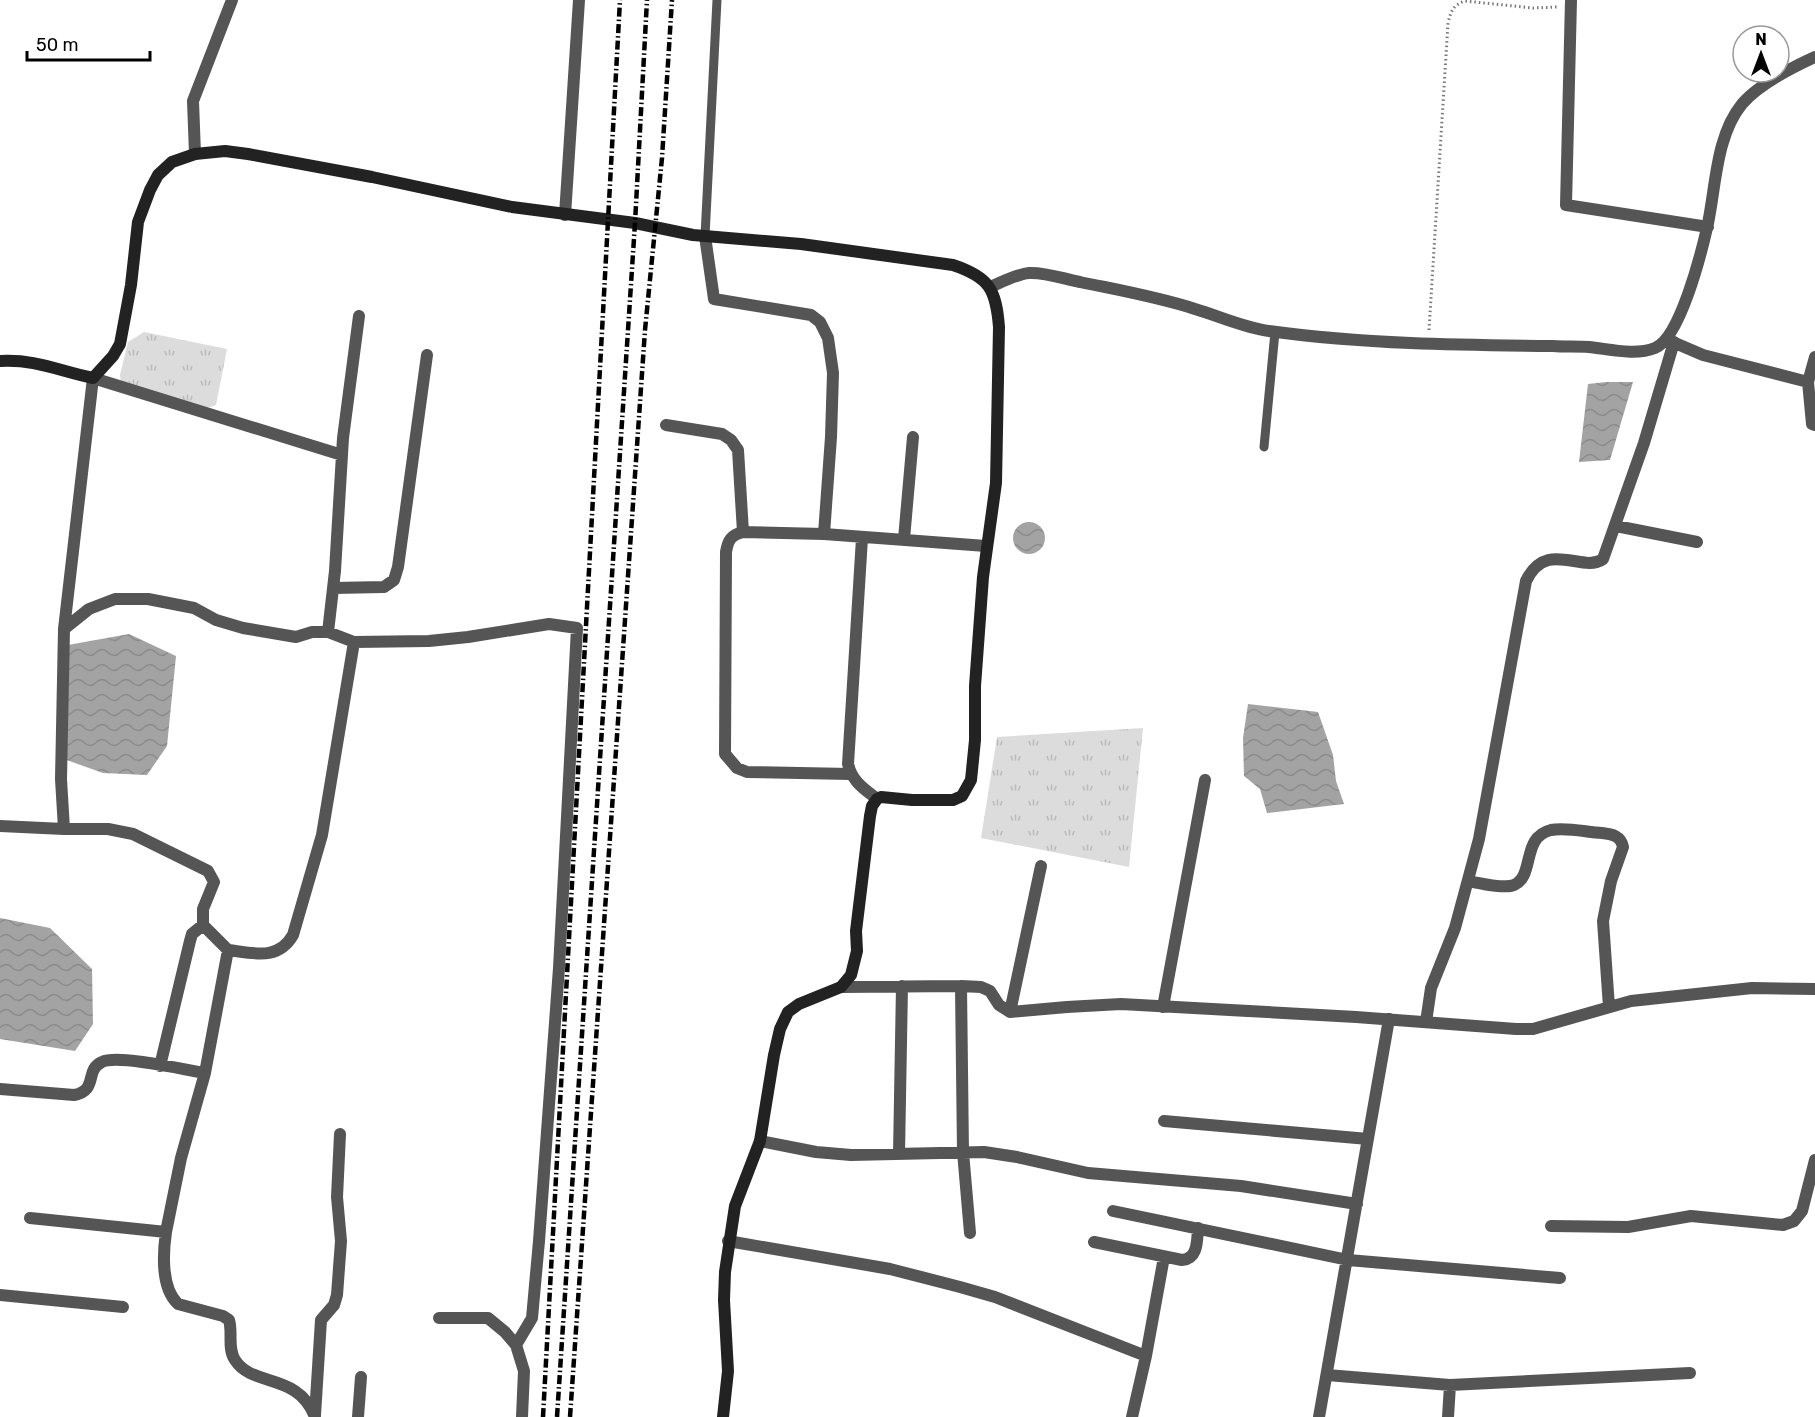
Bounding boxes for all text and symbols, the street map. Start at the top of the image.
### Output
scale bar [27,24,150,62]
north arrow [1731,24,1791,84]
text: N [1755,30,1767,49]
text: 50 m [36,34,79,56]

